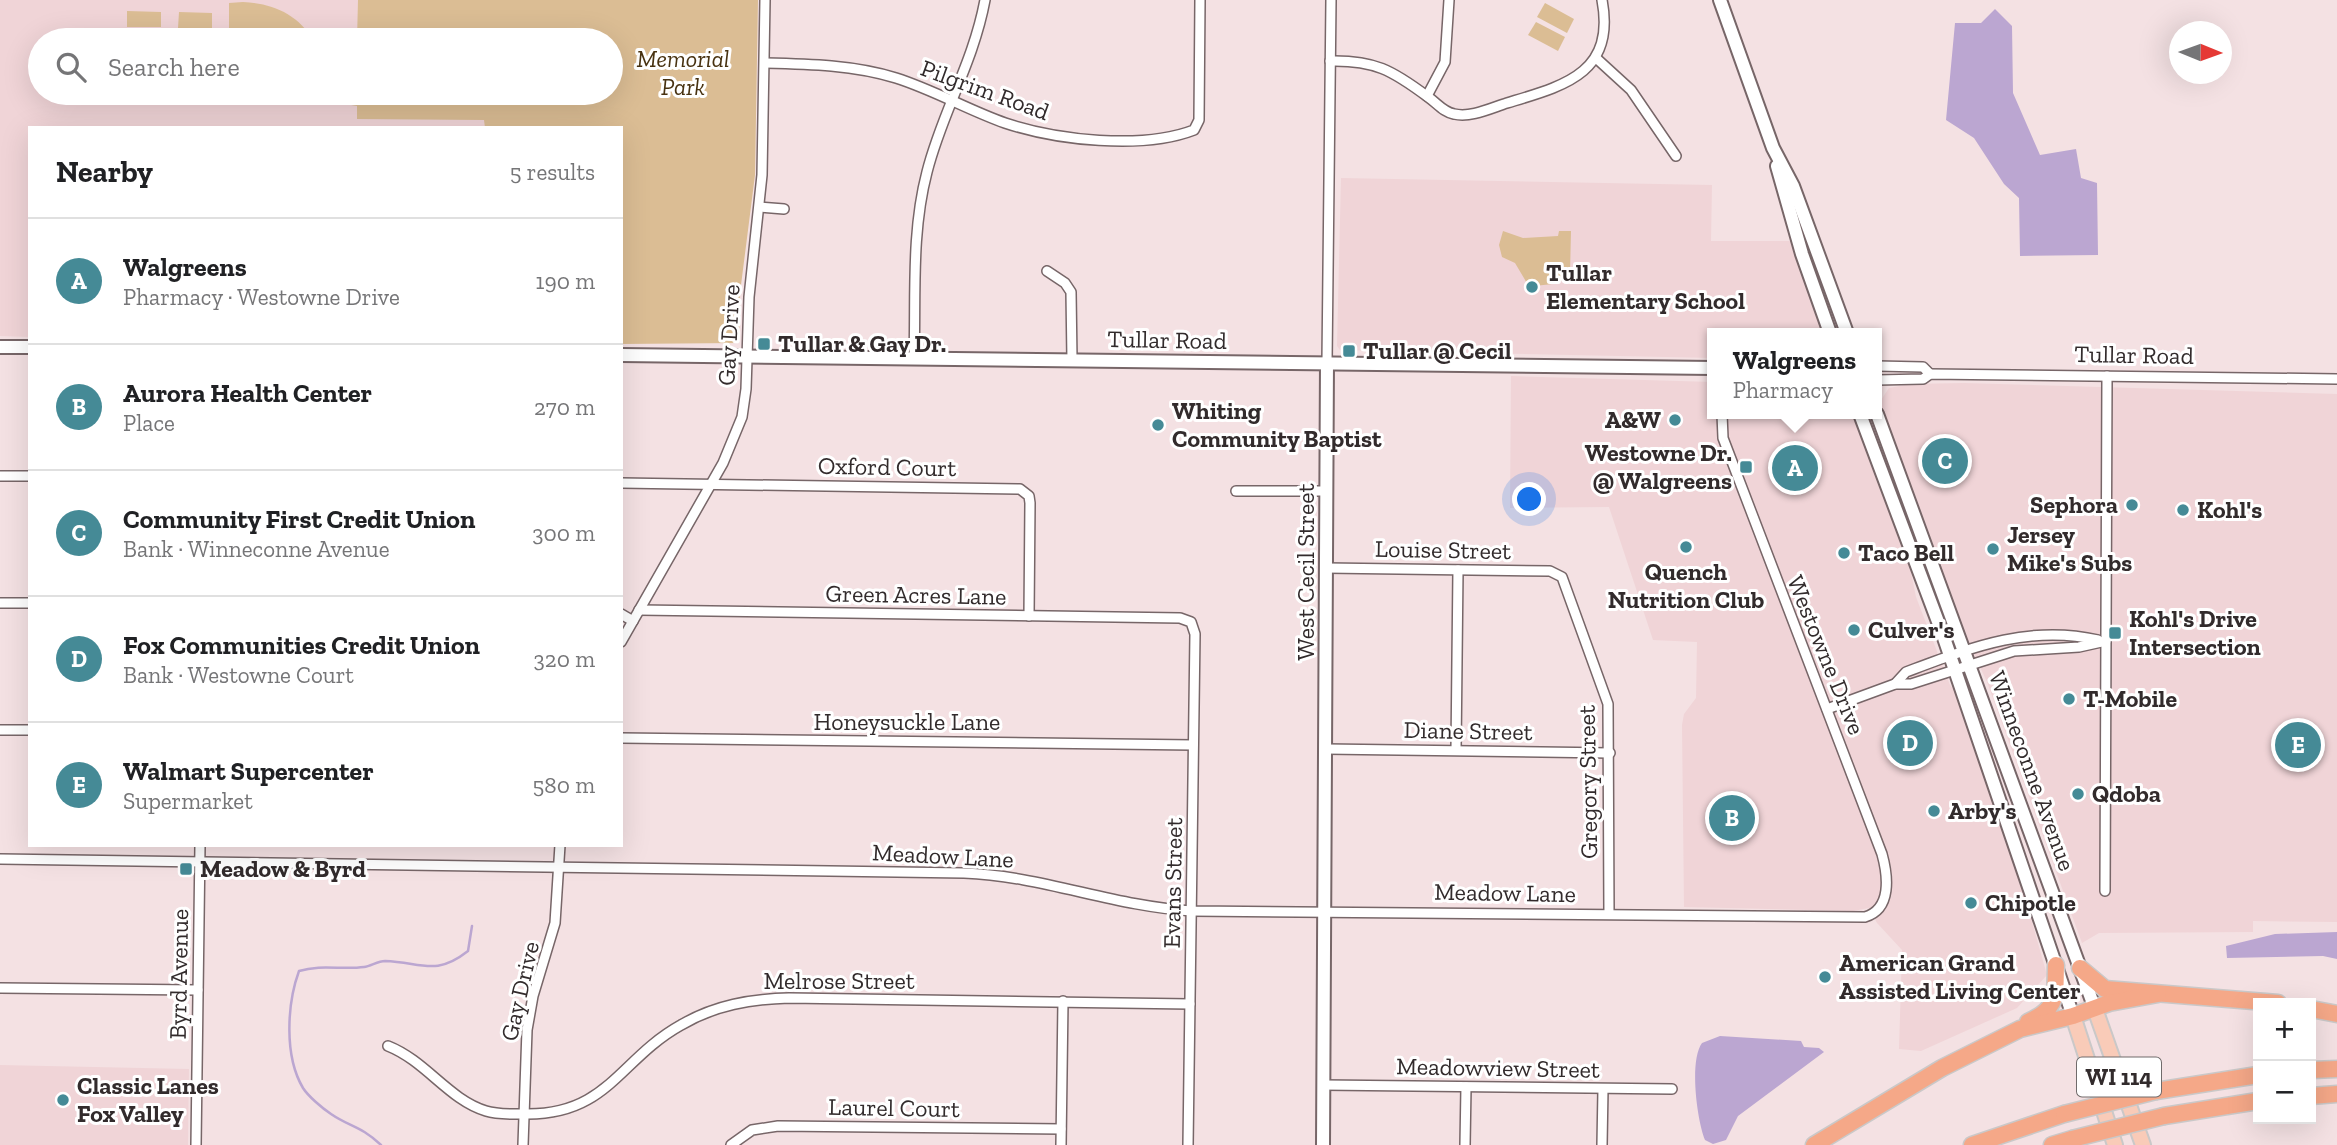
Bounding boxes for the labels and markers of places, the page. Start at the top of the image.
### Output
place label: Tullar Elementary School [1546,258,1745,315]
marker: Tullar Elementary School [1524,279,1540,295]
place label: Tullar & Gay Dr. [778,329,946,358]
marker: Tullar & Gay Dr. [756,336,772,352]
place label: Tullar @ Cecil [1363,336,1512,365]
marker: Tullar @ Cecil [1341,343,1357,359]
place label: Whiting Community Baptist [1172,396,1382,453]
place label: A&W [1605,405,1661,434]
marker: A&W [1667,412,1683,428]
marker: Whiting Community Baptist [1150,417,1166,433]
pin: C [1922,435,1968,487]
place label: Westowne Dr. @ Walgreens [1585,438,1732,495]
pin: A [1772,442,1818,494]
marker: Westowne Dr. @ Walgreens [1738,459,1754,475]
place label: Sephora [2030,490,2118,519]
place label: Kohl's [2197,495,2262,524]
marker: Sephora [2124,497,2140,513]
marker: Kohl's [2175,502,2191,518]
place label: Jersey Mike's Subs [2007,520,2132,577]
place label: Taco Bell [1858,538,1954,567]
marker: Quench Nutrition Club [1678,539,1694,555]
marker: Jersey Mike's Subs [1985,541,2001,557]
marker: Taco Bell [1836,545,1852,561]
place label: Quench Nutrition Club [1608,557,1764,614]
place label: Kohl's Drive Intersection [2129,604,2261,661]
place label: Culver's [1868,615,1954,644]
marker: Culver's [1846,622,1862,638]
marker: Kohl's Drive Intersection [2107,625,2123,641]
place label: T-Mobile [2083,684,2177,713]
marker: T-Mobile [2061,691,2077,707]
pin: D [1887,717,1933,769]
pin: E [2275,719,2321,771]
place label: Qdoba [2092,779,2161,808]
marker: Qdoba [2070,786,2086,802]
pin: B [1709,792,1755,844]
place label: Arby's [1948,796,2017,825]
marker: Arby's [1926,803,1942,819]
place label: Meadow & Byrd [200,854,366,883]
marker: Meadow & Byrd [178,861,194,877]
place label: Chipotle [1985,888,2076,917]
marker: Chipotle [1963,895,1979,911]
place label: American Grand Assisted Living Center [1839,948,2081,1005]
marker: American Grand Assisted Living Center [1817,969,1833,985]
place label: Classic Lanes Fox Valley [77,1071,219,1128]
marker: Classic Lanes Fox Valley [55,1092,71,1108]

